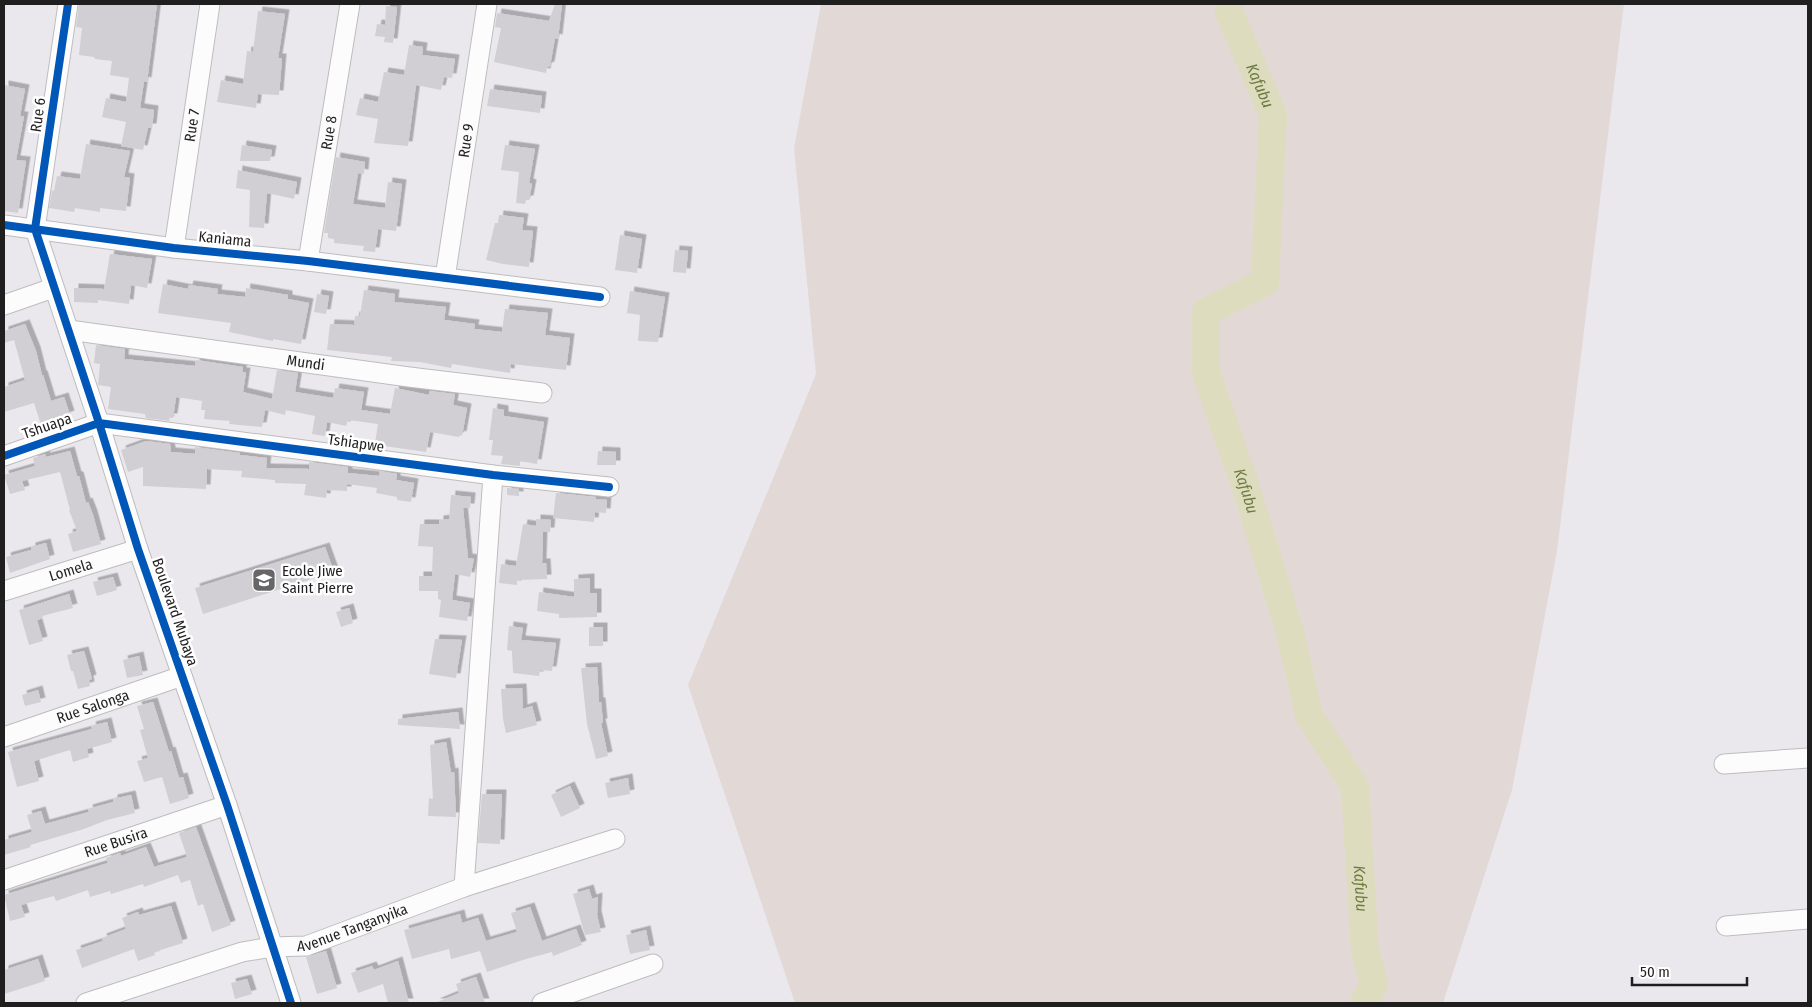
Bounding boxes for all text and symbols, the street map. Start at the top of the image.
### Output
water label: Kafubu [1243,61,1278,111]
street label: Rue 6 [27,97,49,133]
street label: Rue 7 [181,108,203,143]
street label: Rue 8 [317,114,341,151]
street label: Rue 9 [455,122,478,159]
street label: Kaniama [198,227,252,251]
street label: Mundi [286,351,326,374]
street label: Tshuapa [20,409,74,443]
street label: Tshiapwe [327,430,385,456]
water label: Kafubu [1230,466,1263,516]
street label: Lomela [47,555,95,585]
street label: Boulevard Mubaya [148,556,202,668]
place label: Ecole Jiwe Saint Pierre [282,562,353,597]
school or university icon: Ecole Jiwe Saint Pierre [251,567,277,593]
street label: Rue Salonga [54,686,132,727]
street label: Rue Busira [82,823,150,861]
water label: Kafubu [1350,865,1372,912]
street label: Avenue Tanganyika [297,900,410,955]
scale bar [1632,954,1747,986]
text: 50 m [1640,963,1670,981]

